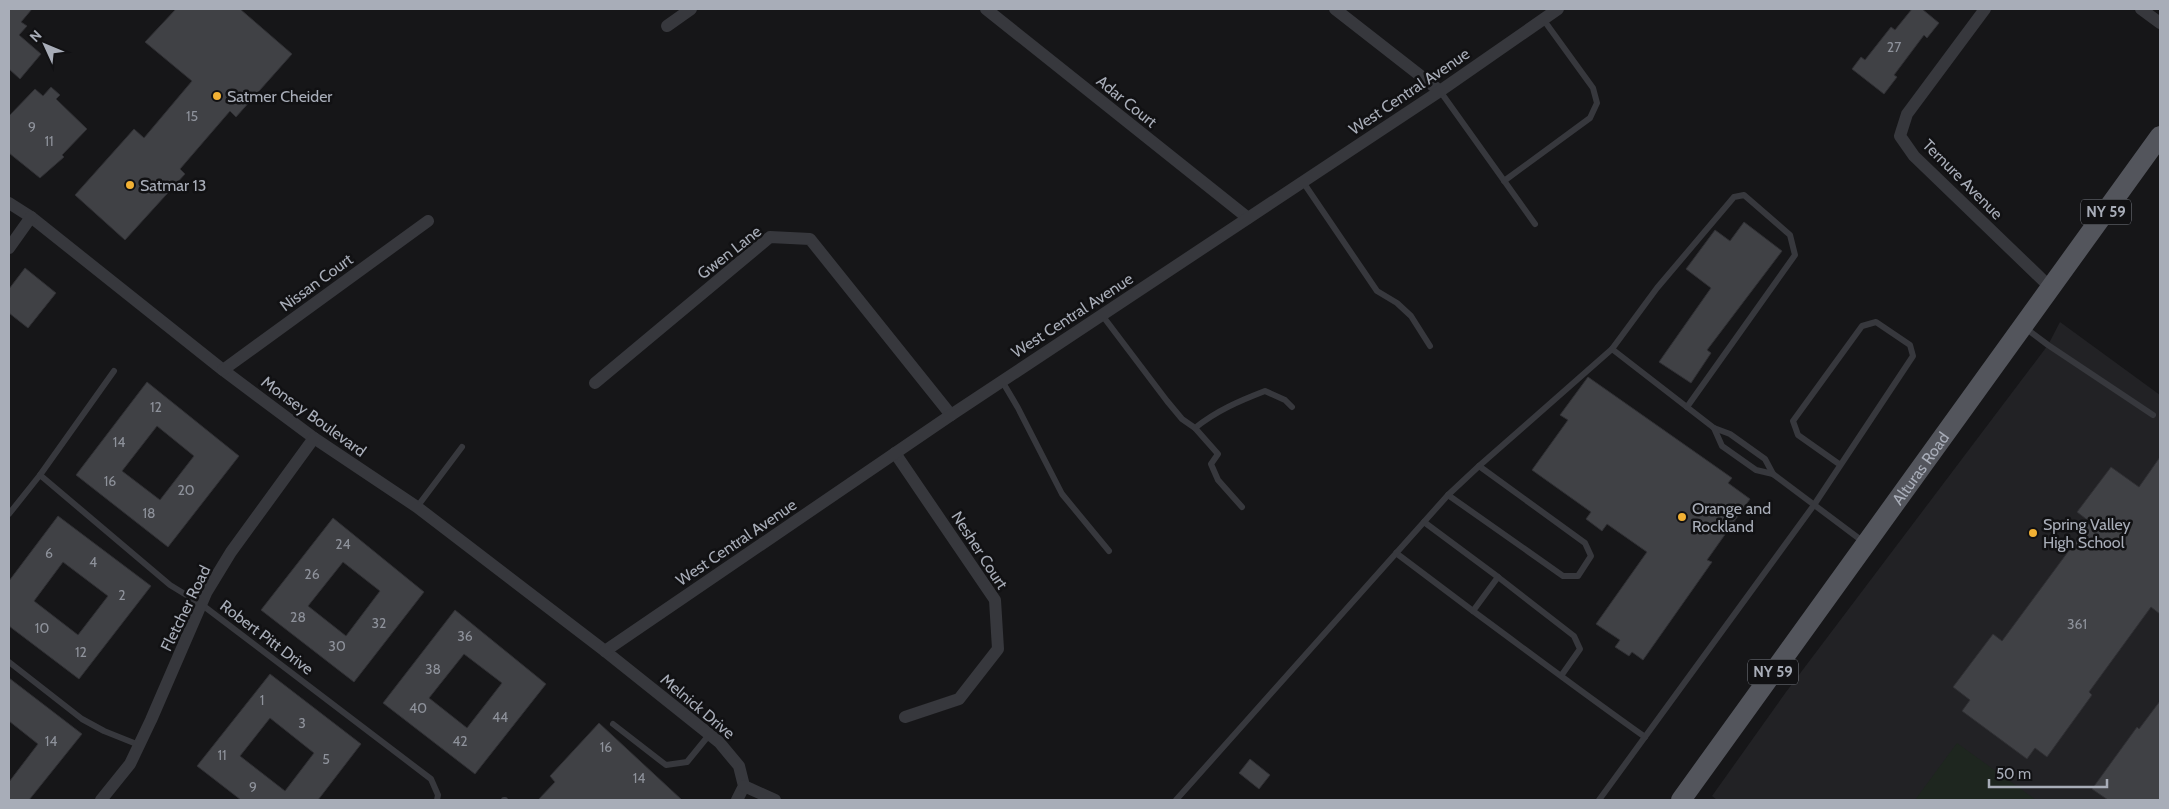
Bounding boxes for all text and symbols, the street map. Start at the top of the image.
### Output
north arrow [20,20,70,70]
text: N [26,26,46,46]
house number: 27 [1887,38,1901,56]
street label: West Central Avenue [1345,44,1473,139]
street label: Adar Court [1093,71,1161,132]
place label: Satmer Cheider [227,87,333,106]
marker: Satmer Cheider [211,90,223,102]
house number: 15 [186,107,198,125]
house number: 9 [28,118,36,136]
house number: 11 [44,132,54,150]
street label: Ternure Avenue [1919,135,2007,223]
place label: Satmar 13 [140,176,207,195]
marker: Satmar 13 [124,179,136,191]
road number: NY 59 [2081,200,2131,224]
street label: Gwen Lane [694,222,765,283]
street label: Nissan Court [276,249,357,315]
street label: West Central Avenue [1008,269,1137,362]
street label: Monsey Boulevard [258,372,370,461]
house number: 12 [150,398,162,416]
street label: Alturas Road [1888,429,1953,509]
house number: 14 [113,433,125,451]
house number: 16 [104,472,116,490]
house number: 20 [177,481,195,499]
street label: West Central Avenue [672,495,800,590]
place label: Orange and Rockland [1692,499,1771,536]
house number: 18 [142,504,156,522]
street label: Nesher Court [947,508,1012,593]
marker: Orange and Rockland [1676,511,1688,523]
place label: Spring Valley High School [2043,515,2131,552]
marker: Spring Valley High School [2027,527,2039,539]
house number: 24 [335,535,351,553]
house number: 6 [45,544,53,562]
house number: 4 [89,553,97,571]
street label: Fletcher Road [157,562,214,654]
house number: 26 [304,565,320,583]
house number: 2 [118,586,126,604]
street label: Robert Pitt Drive [216,596,317,679]
house number: 28 [290,608,306,626]
house number: 32 [372,614,386,632]
house number: 361 [2067,615,2087,633]
house number: 10 [35,619,49,637]
house number: 36 [457,627,473,645]
house number: 30 [328,637,346,655]
house number: 12 [75,643,87,661]
house number: 38 [425,660,441,678]
road number: NY 59 [1748,660,1798,684]
street label: Melnick Drive [657,670,739,743]
house number: 1 [260,691,264,709]
house number: 40 [409,699,427,717]
house number: 44 [492,708,508,726]
house number: 3 [298,714,306,732]
house number: 14 [45,732,57,750]
house number: 42 [452,732,468,750]
house number: 16 [600,738,612,756]
house number: 11 [217,746,227,764]
house number: 5 [322,750,330,768]
scale bar [1989,756,2106,788]
text: 50 m [1996,765,2031,783]
house number: 14 [633,769,645,787]
house number: 9 [249,778,257,796]

